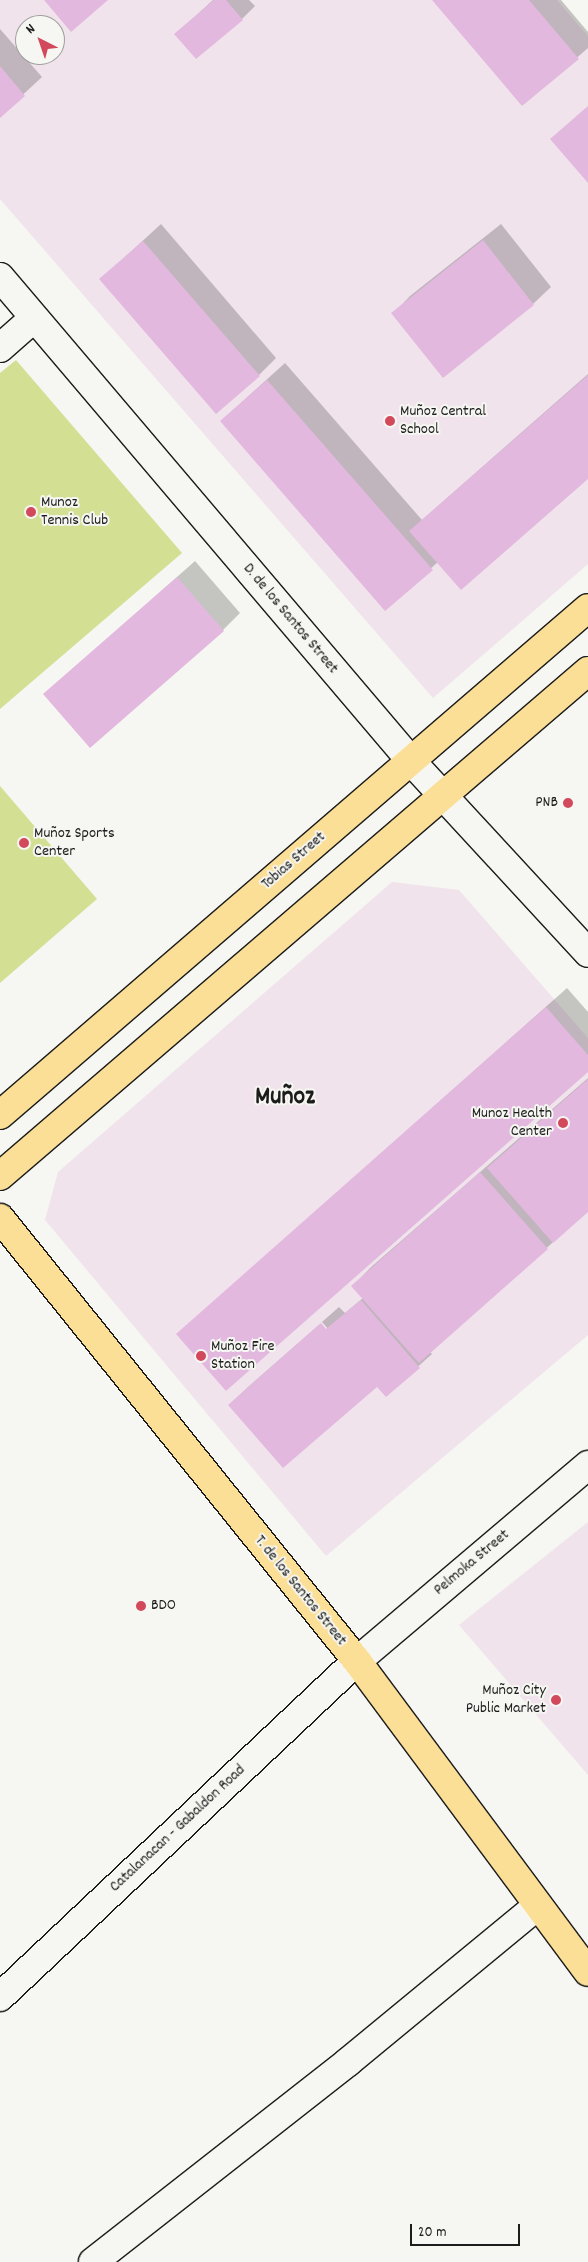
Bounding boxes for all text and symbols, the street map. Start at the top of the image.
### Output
north arrow [15,15,65,65]
text: N [22,20,40,39]
place label: Muñoz Central School [400,402,486,440]
marker: Muñoz Central School [384,415,396,427]
place label: Munoz Tennis Club [41,493,108,531]
marker: Munoz Tennis Club [25,506,37,518]
street label: D. de los Santos Street [238,560,342,678]
place label: PNB [535,793,558,813]
marker: PNB [562,797,574,809]
place label: Muñoz Sports Center [34,824,115,862]
street label: Tobias Street [258,828,330,894]
marker: Muñoz Sports Center [18,837,30,849]
district label: Muñoz [255,1082,315,1114]
place label: Munoz Health Center [472,1104,552,1142]
marker: Munoz Health Center [556,1116,570,1130]
place label: Muñoz Fire Station [211,1337,275,1375]
marker: Muñoz Fire Station [195,1350,207,1362]
street label: Pelmoka Street [430,1526,514,1600]
street label: T. de los Santos Street [250,1532,350,1650]
place label: BDO [151,1596,176,1616]
marker: BDO [135,1600,147,1612]
place label: Muñoz City Public Market [466,1681,546,1719]
marker: Muñoz City Public Market [550,1694,562,1706]
street label: Catalanacan - Gabaldon Road [106,1761,250,1897]
scale bar [413,2214,523,2246]
text: 20 m [418,2222,446,2244]

